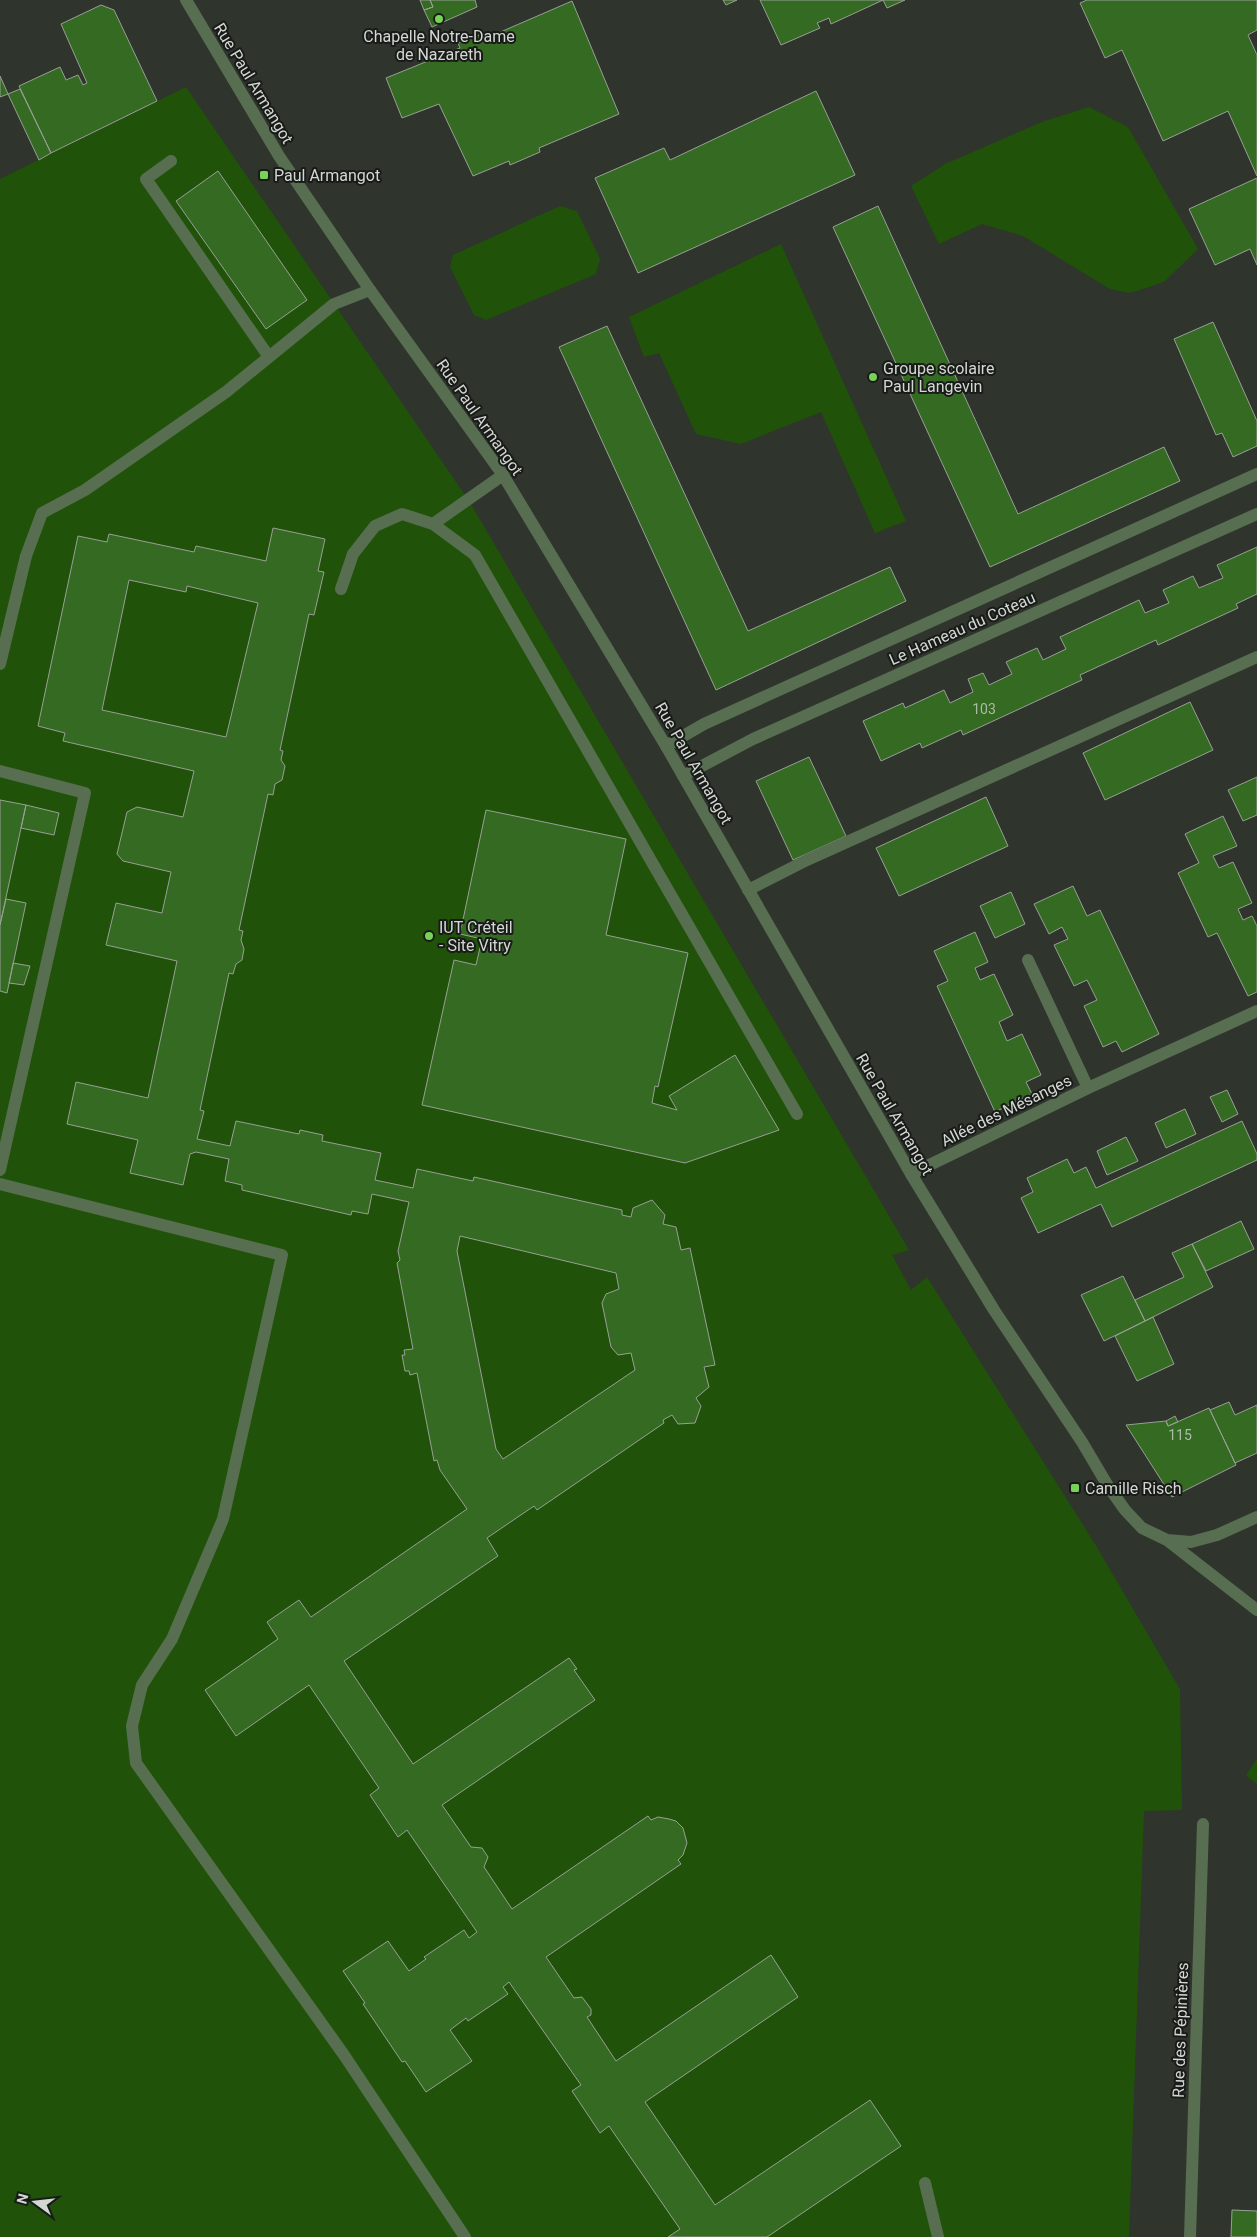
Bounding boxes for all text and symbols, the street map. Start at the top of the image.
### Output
marker: Chapelle Notre-Dame de Nazareth [433,13,445,25]
street label: Rue Paul Armangot [210,20,297,147]
place label: Chapelle Notre-Dame de Nazareth [363,27,515,64]
place label: Paul Armangot [274,166,380,185]
marker: Paul Armangot [258,169,270,181]
street label: Rue Paul Armangot [432,356,527,479]
place label: Groupe scolaire Paul Langevin [883,359,995,396]
marker: Groupe scolaire Paul Langevin [867,371,879,383]
street label: Le Hameau du Coteau [886,588,1038,669]
street label: Rue Paul Armangot [651,699,736,827]
house number: 103 [972,701,996,717]
place label: IUT Créteil - Site Vitry [439,918,513,955]
marker: IUT Créteil - Site Vitry [423,930,435,942]
street label: Rue Paul Armangot [852,1050,937,1178]
street label: Allée des Mésanges [938,1071,1075,1150]
house number: 115 [1168,1427,1192,1443]
place label: Camille Risch [1085,1479,1181,1498]
marker: Camille Risch [1069,1482,1081,1494]
street label: Rue des Pépinières [1169,1962,1192,2098]
north arrow [10,2177,60,2227]
text: N [13,2192,31,2205]

